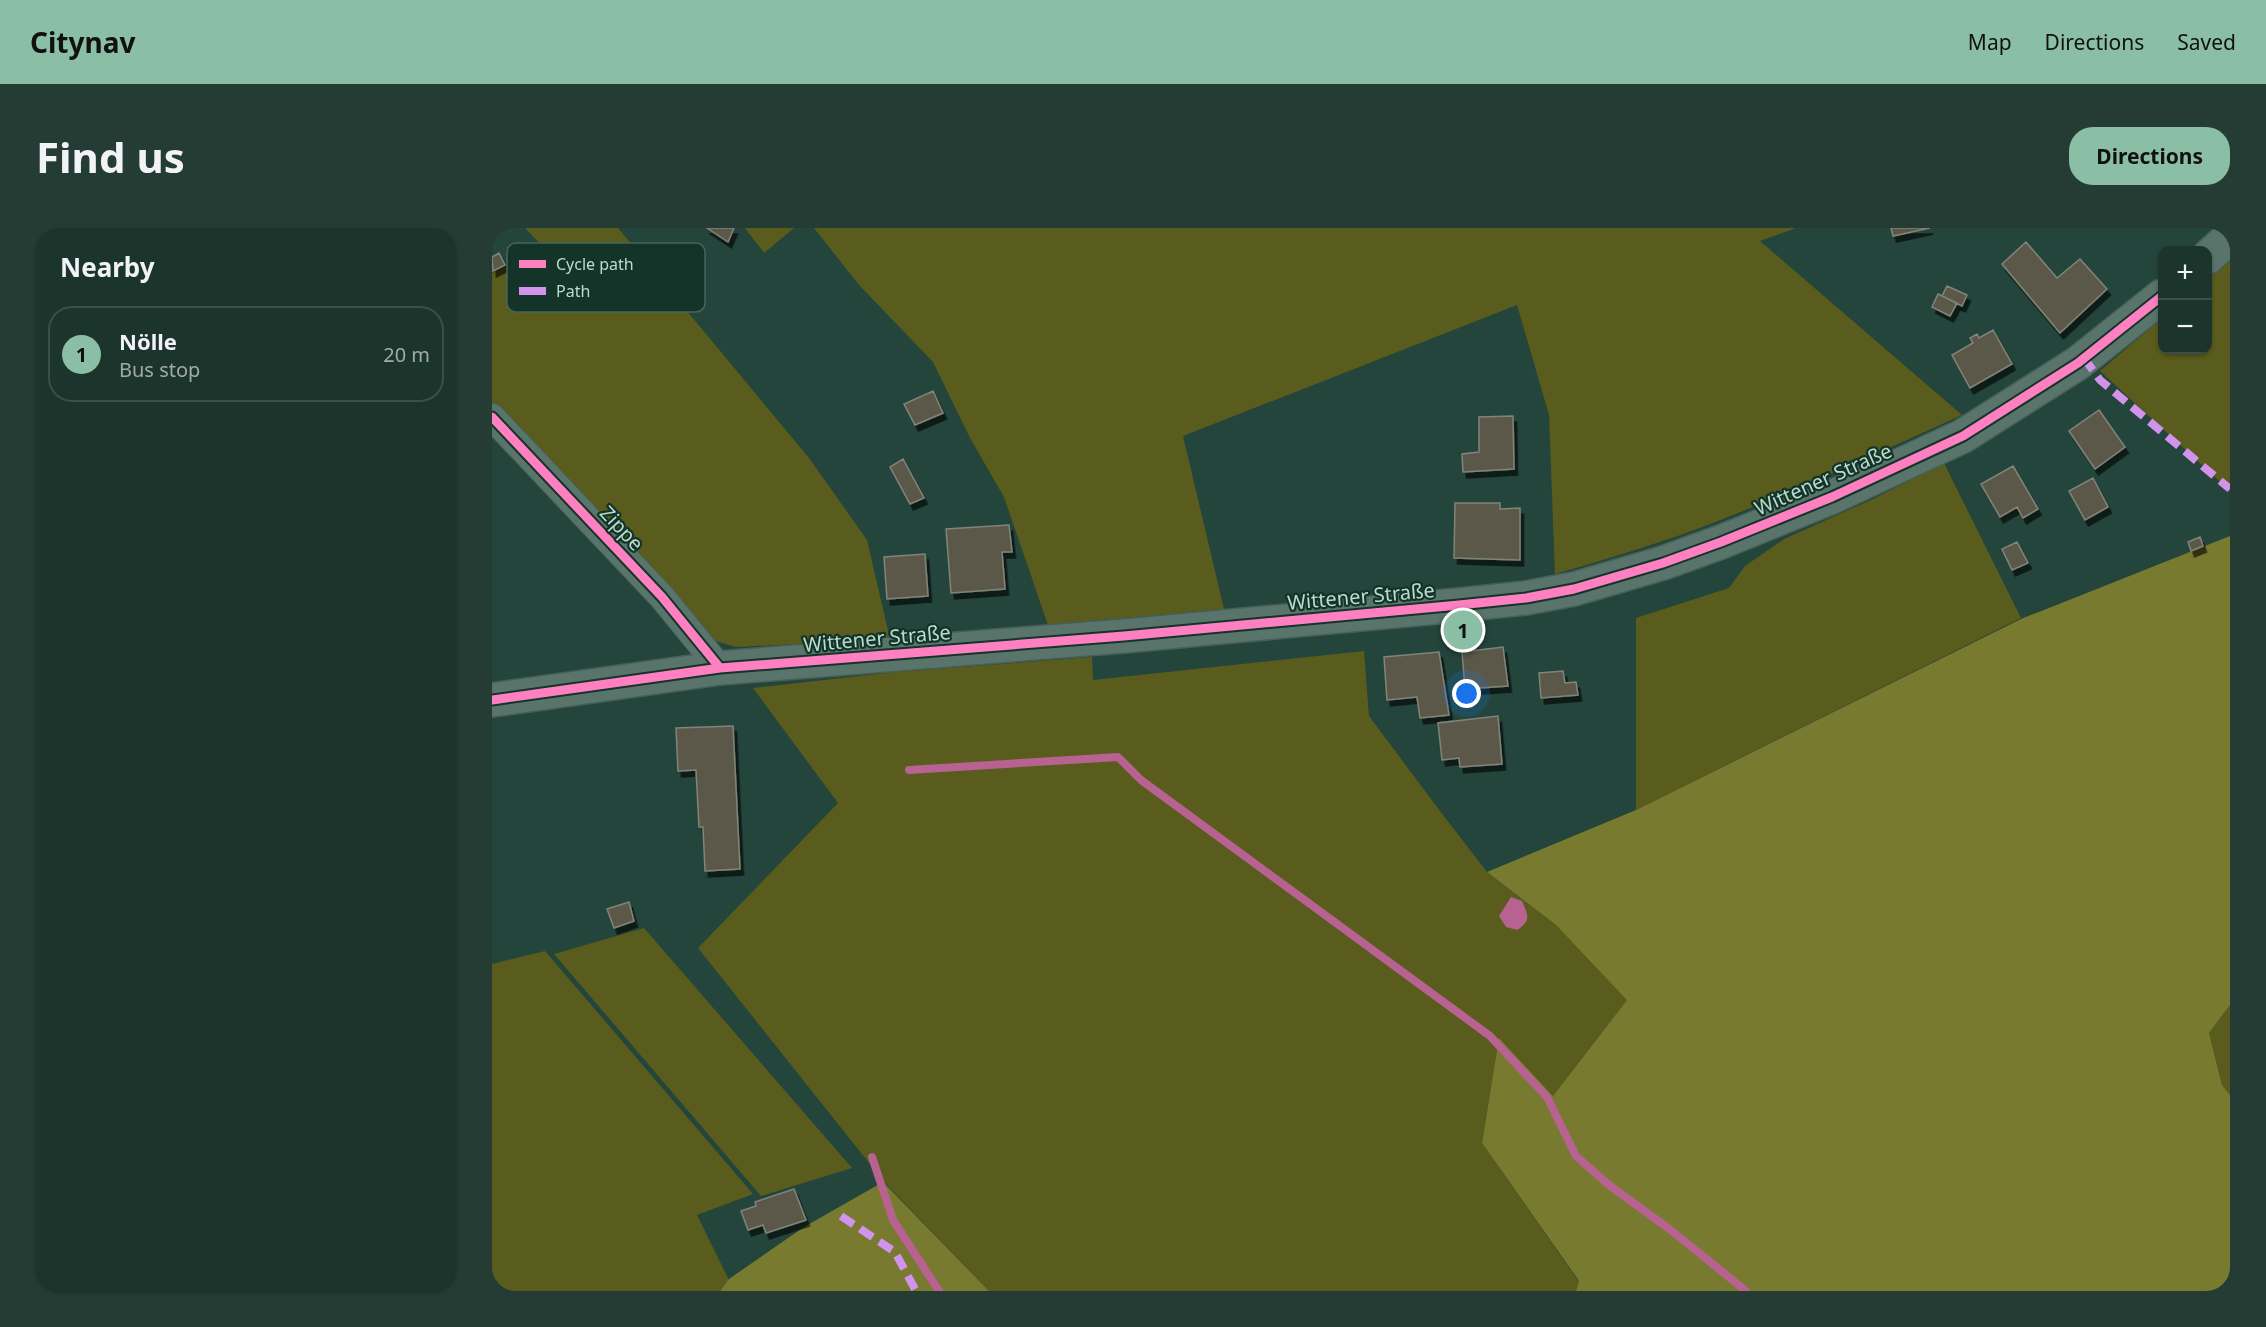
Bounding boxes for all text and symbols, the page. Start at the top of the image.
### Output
text: Citynav [30,23,135,61]
text: Map [1968,28,2012,56]
text: Directions [2045,28,2144,56]
text: Saved [2177,28,2236,56]
button: Directions [2069,127,2230,185]
text: Find us [36,128,185,185]
legend [507,243,705,312]
map controls [2158,246,2212,354]
button: + [2158,246,2212,300]
text: Nearby [60,249,155,285]
text: Cycle path [556,253,634,275]
text: Path [556,280,590,302]
button: − [2158,300,2212,354]
text: Nölle [119,326,177,356]
text: 1 [76,341,87,368]
text: 20 m [383,341,430,368]
text: Bus stop [119,356,200,383]
street label: Wittener Straße [1750,437,1896,521]
street label: Zippe [594,500,650,556]
street label: Wittener Straße [1286,576,1436,616]
pin: 1 [1444,608,1482,652]
street label: Wittener Straße [802,618,952,658]
your location [1452,679,1481,708]

